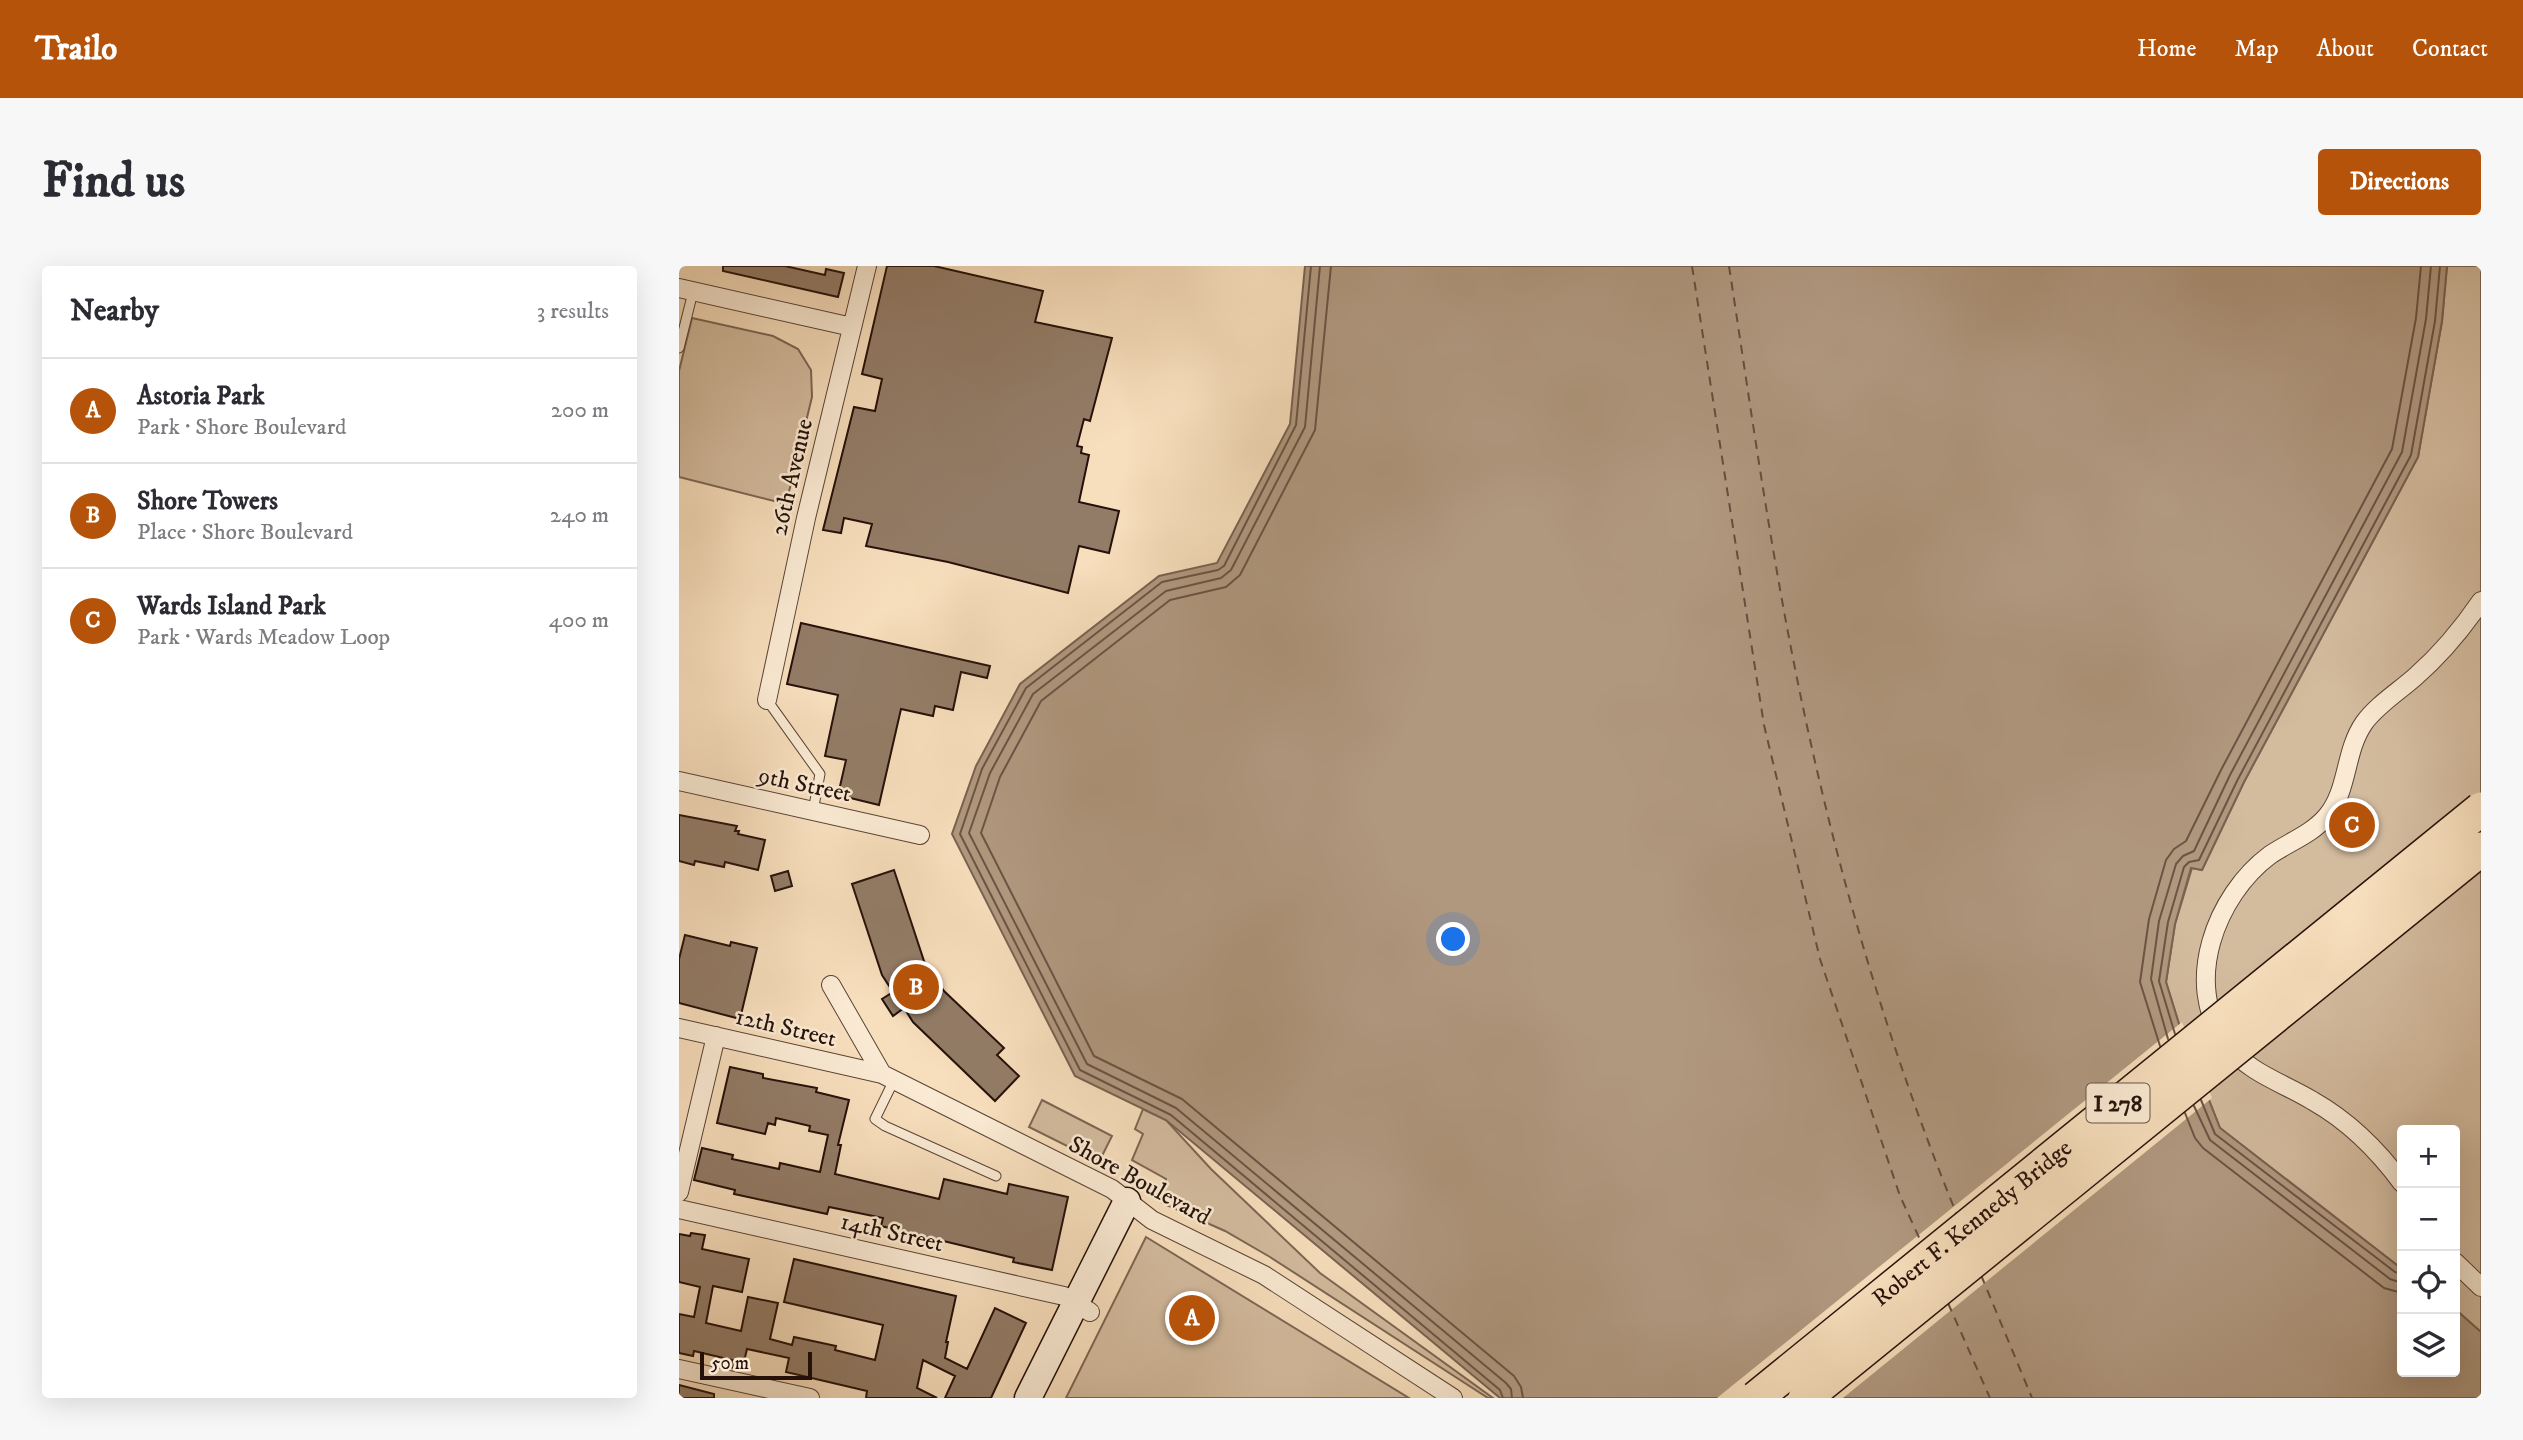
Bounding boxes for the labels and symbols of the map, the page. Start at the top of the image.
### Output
street label: 26th Avenue [764,416,820,539]
street label: 9th Street [755,760,854,810]
pin: C [2329,799,2375,851]
your location [1436,922,1470,956]
pin: B [893,961,939,1013]
street label: 12th Street [732,1002,840,1054]
road number: I 278 [2087,1084,2149,1122]
street label: Shore Boulevard [1063,1130,1216,1232]
street label: Robert F. Kennedy Bridge [1866,1133,2078,1313]
street label: 14th Street [837,1207,947,1259]
pin: A [1169,1292,1215,1344]
scale bar [700,1349,812,1381]

